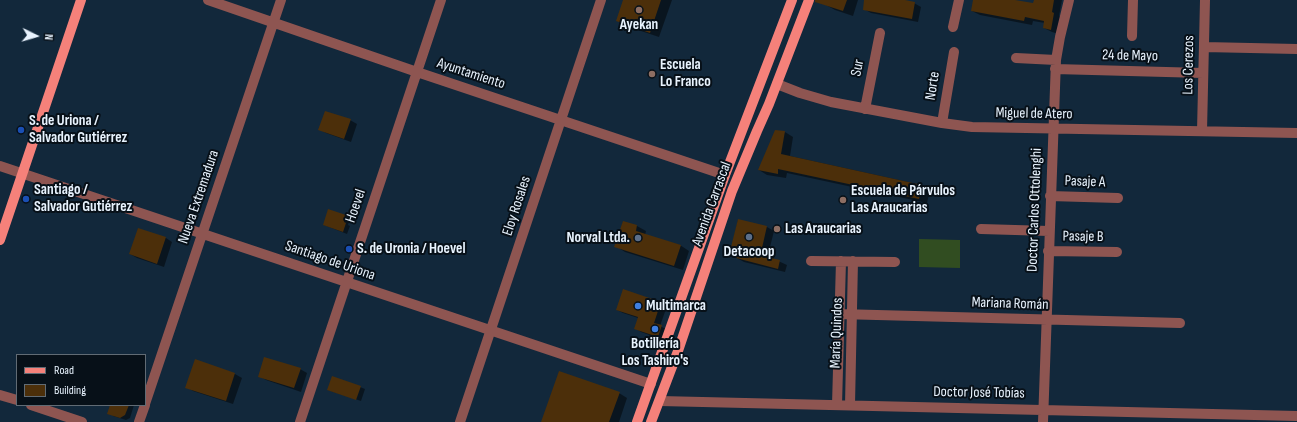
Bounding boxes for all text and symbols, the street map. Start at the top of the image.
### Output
marker: Ayekan [634,5,644,15]
north arrow [16,16,56,56]
place label: Ayekan [620,16,658,34]
text: N [42,34,55,41]
street label: Los Cerezos [1179,35,1199,95]
street label: 24 de Mayo [1102,47,1158,65]
street label: Ayuntamiento [435,55,507,93]
place label: Escuela Lo Franco [660,56,711,91]
street label: Sur [847,58,869,78]
marker: Escuela Lo Franco [647,69,657,79]
street label: Norte [922,70,944,102]
street label: Miguel de Atero [995,104,1073,124]
place label: S. de Uriona / Salvador Gutiérrez [29,112,127,147]
marker: S. de Uriona / Salvador Gutiérrez [16,125,26,135]
street label: Nueva Extremadura [175,148,223,246]
street label: Doctor Carlos Ottolenghi [1024,148,1046,272]
street label: Avenida Carrascal [688,159,736,249]
street label: Pasaje A [1064,172,1106,192]
street label: Eloy Rosales [499,174,535,238]
place label: Santiago / Salvador Gutiérrez [34,181,132,216]
place label: Escuela de Párvulos Las Araucarias [851,182,955,217]
street label: Hoevel [342,187,370,225]
marker: Santiago / Salvador Gutiérrez [21,194,31,204]
marker: Escuela de Párvulos Las Araucarias [838,195,848,205]
place label: Las Araucarias [785,220,862,238]
marker: Las Araucarias [772,224,782,234]
street label: Pasaje B [1062,228,1104,246]
place label: Norval Ltda. [566,229,630,247]
marker: Detacoop [744,232,754,242]
marker: Norval Ltda. [633,233,643,243]
street label: Santiago de Uriona [283,237,377,285]
place label: S. de Uronia / Hoevel [357,240,466,258]
place label: Detacoop [723,243,775,261]
marker: S. de Uronia / Hoevel [344,244,354,254]
street label: Mariana Román [971,294,1049,314]
place label: Multimarca [646,297,706,315]
street label: María Quindos [827,297,847,369]
marker: Multimarca [633,301,643,311]
marker: Botillería Los Tashiro's [650,324,660,334]
place label: Botillería Los Tashiro's [621,335,689,370]
legend [16,354,146,406]
text: Road [54,363,74,378]
text: Building [54,383,86,398]
street label: Doctor José Tobías [933,383,1025,403]

